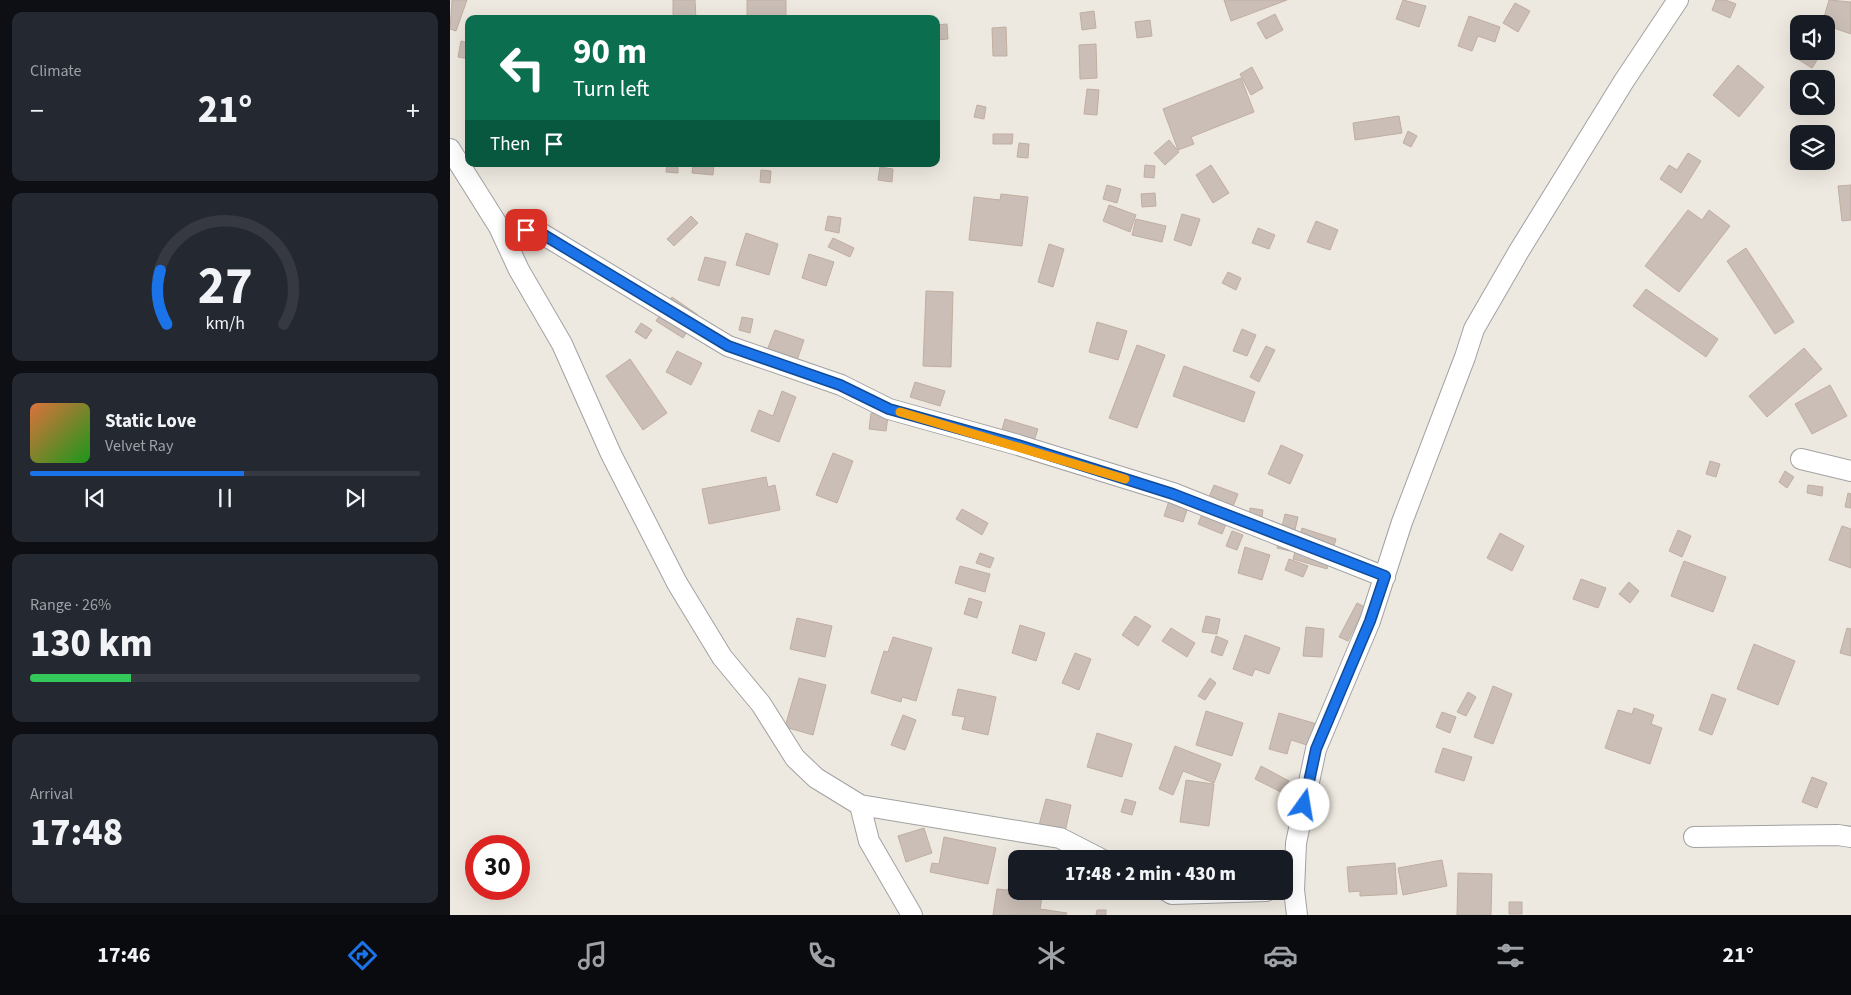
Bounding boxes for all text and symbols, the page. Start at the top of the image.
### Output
map controls [1790,15,1835,170]
button: sound [1790,15,1835,60]
text: 90 m [573,27,647,77]
icon: left [490,35,555,100]
text: Climate [30,60,81,82]
button: search [1790,70,1835,115]
text: Turn left [573,73,649,105]
text: 21° [198,83,252,137]
text: − [30,91,44,131]
text: + [406,91,420,131]
button: layers [1790,125,1835,170]
icon: arrive [540,130,568,158]
text: Then [490,131,530,158]
pin [505,209,547,251]
icon: arrive [512,216,540,244]
text: 27 [198,250,252,324]
text: km/h [205,311,245,336]
text: Static Love [105,408,196,435]
text: Velvet Ray [105,435,173,457]
icon: previous [81,484,109,512]
icon: pause [211,484,239,512]
icon: next [341,484,369,512]
text: Range · 26% [30,594,111,616]
text: 130 km [30,617,152,671]
position arrow [1277,778,1329,830]
text: Arrival [30,783,73,805]
text: 17:48 [30,806,123,860]
speed limit sign: 30 [465,835,530,900]
text: 17:48 · 2 min · 430 m [1065,861,1236,888]
icon: directions [345,938,380,973]
icon: music [575,938,610,973]
icon: phone [804,938,839,973]
icon: climate [1034,938,1069,973]
icon: car [1263,938,1298,973]
icon: filters [1493,938,1528,973]
text: 17:46 [97,939,150,971]
text: 21° [1722,939,1754,971]

